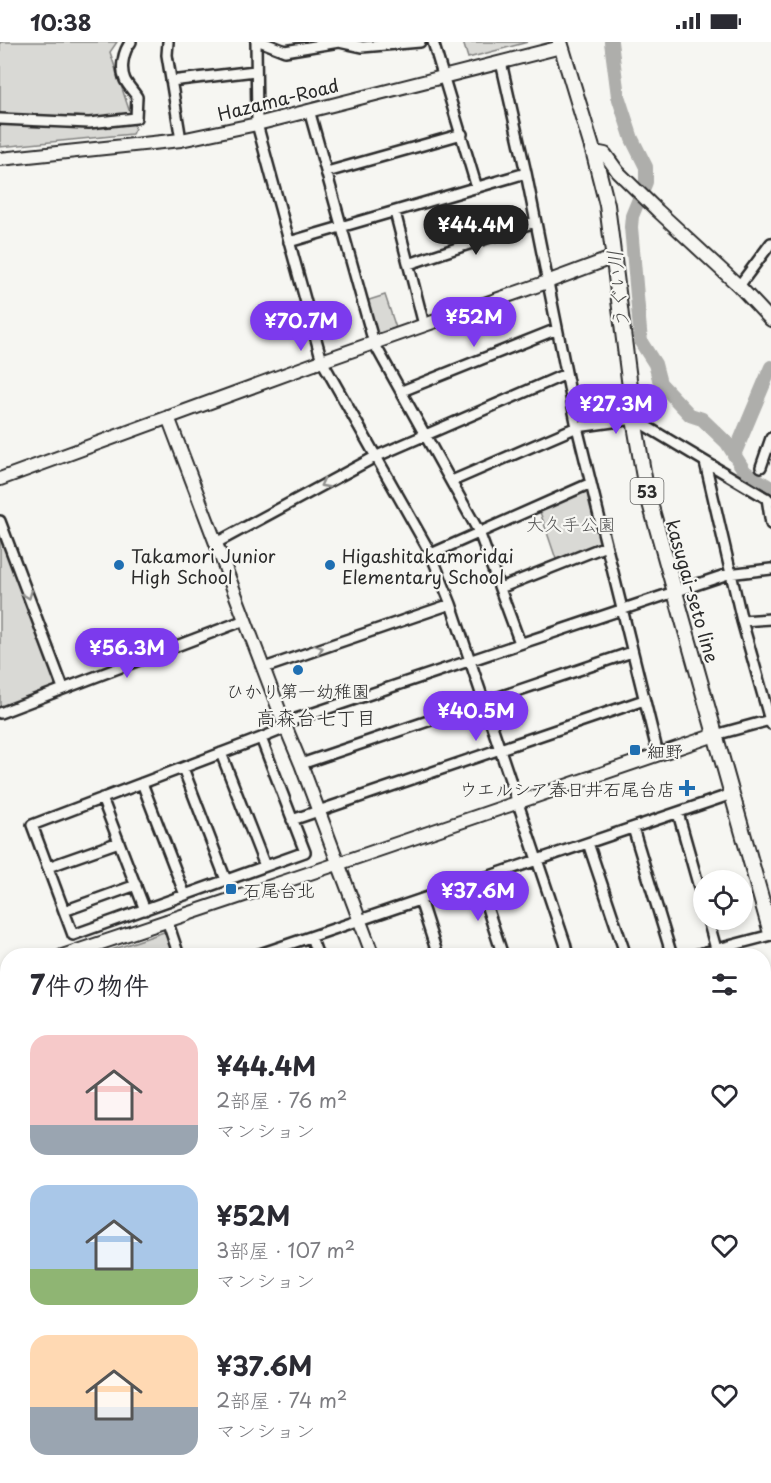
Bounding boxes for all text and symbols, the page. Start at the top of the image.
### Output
text: 10:38 [30,5,91,38]
street label: Hazama-Road [215,71,341,127]
pin: ¥44.4M [427,205,525,256]
text: ¥44.4M [438,209,514,239]
water label: うぐい川 [599,249,635,331]
pin: ¥52M [438,297,510,348]
pin: ¥70.7M [252,301,350,352]
text: ¥52M [445,301,503,331]
text: ¥70.7M [264,305,338,335]
pin: ¥27.3M [567,384,665,435]
text: ¥27.3M [579,388,653,418]
one-way arrow [320,477,330,488]
road number: 53 [630,478,664,504]
park label: 大久手公園 [526,510,616,537]
street label: kasugai-seto line [660,516,726,666]
place label: Takamori Junior High School [131,542,276,590]
place label: Higashitakamoridai Elementary School [342,542,514,590]
marker: Takamori Junior High School [112,558,126,572]
marker: Higashitakamoridai Elementary School [323,558,337,572]
one-way arrow [21,589,33,600]
pin: ¥56.3M [78,628,176,679]
text: ¥56.3M [89,632,165,662]
one-way arrow [313,644,324,656]
marker: ひかり第一幼稚園 [291,663,305,677]
place label: ひかり第一幼稚園 [226,677,370,704]
pin: ¥40.5M [427,691,525,742]
text: ¥40.5M [437,695,515,725]
district label: 高森台七丁目 [256,702,376,732]
place label: 細野 [647,737,683,764]
marker: 細野 [628,743,642,757]
place label: ウエルシア春日井石尾台店 [459,775,675,802]
marker: ウエルシア春日井石尾台店 [680,781,694,795]
map controls [693,870,753,930]
button: locate [693,870,753,930]
pin: ¥37.6M [429,871,527,922]
text: ¥37.6M [441,875,515,905]
place label: 石尾台北 [243,876,315,903]
marker: 石尾台北 [224,882,238,896]
text: 7件の物件 [30,965,149,1004]
icon: filters [708,968,741,1001]
text: ¥44.4M [216,1046,316,1085]
icon: home [78,1059,150,1131]
icon: heart [708,1079,741,1112]
text: 2部屋 · 76 m² [216,1085,347,1115]
text: マンション [216,1115,315,1145]
text: ¥52M [216,1196,290,1235]
icon: home [78,1209,150,1281]
icon: heart [708,1229,741,1262]
text: 3部屋 · 107 m² [216,1235,355,1265]
text: マンション [216,1265,315,1295]
text: ¥37.6M [216,1346,312,1385]
icon: home [78,1359,150,1431]
icon: heart [708,1379,741,1412]
text: 2部屋 · 74 m² [216,1385,347,1415]
text: マンション [216,1415,315,1445]

